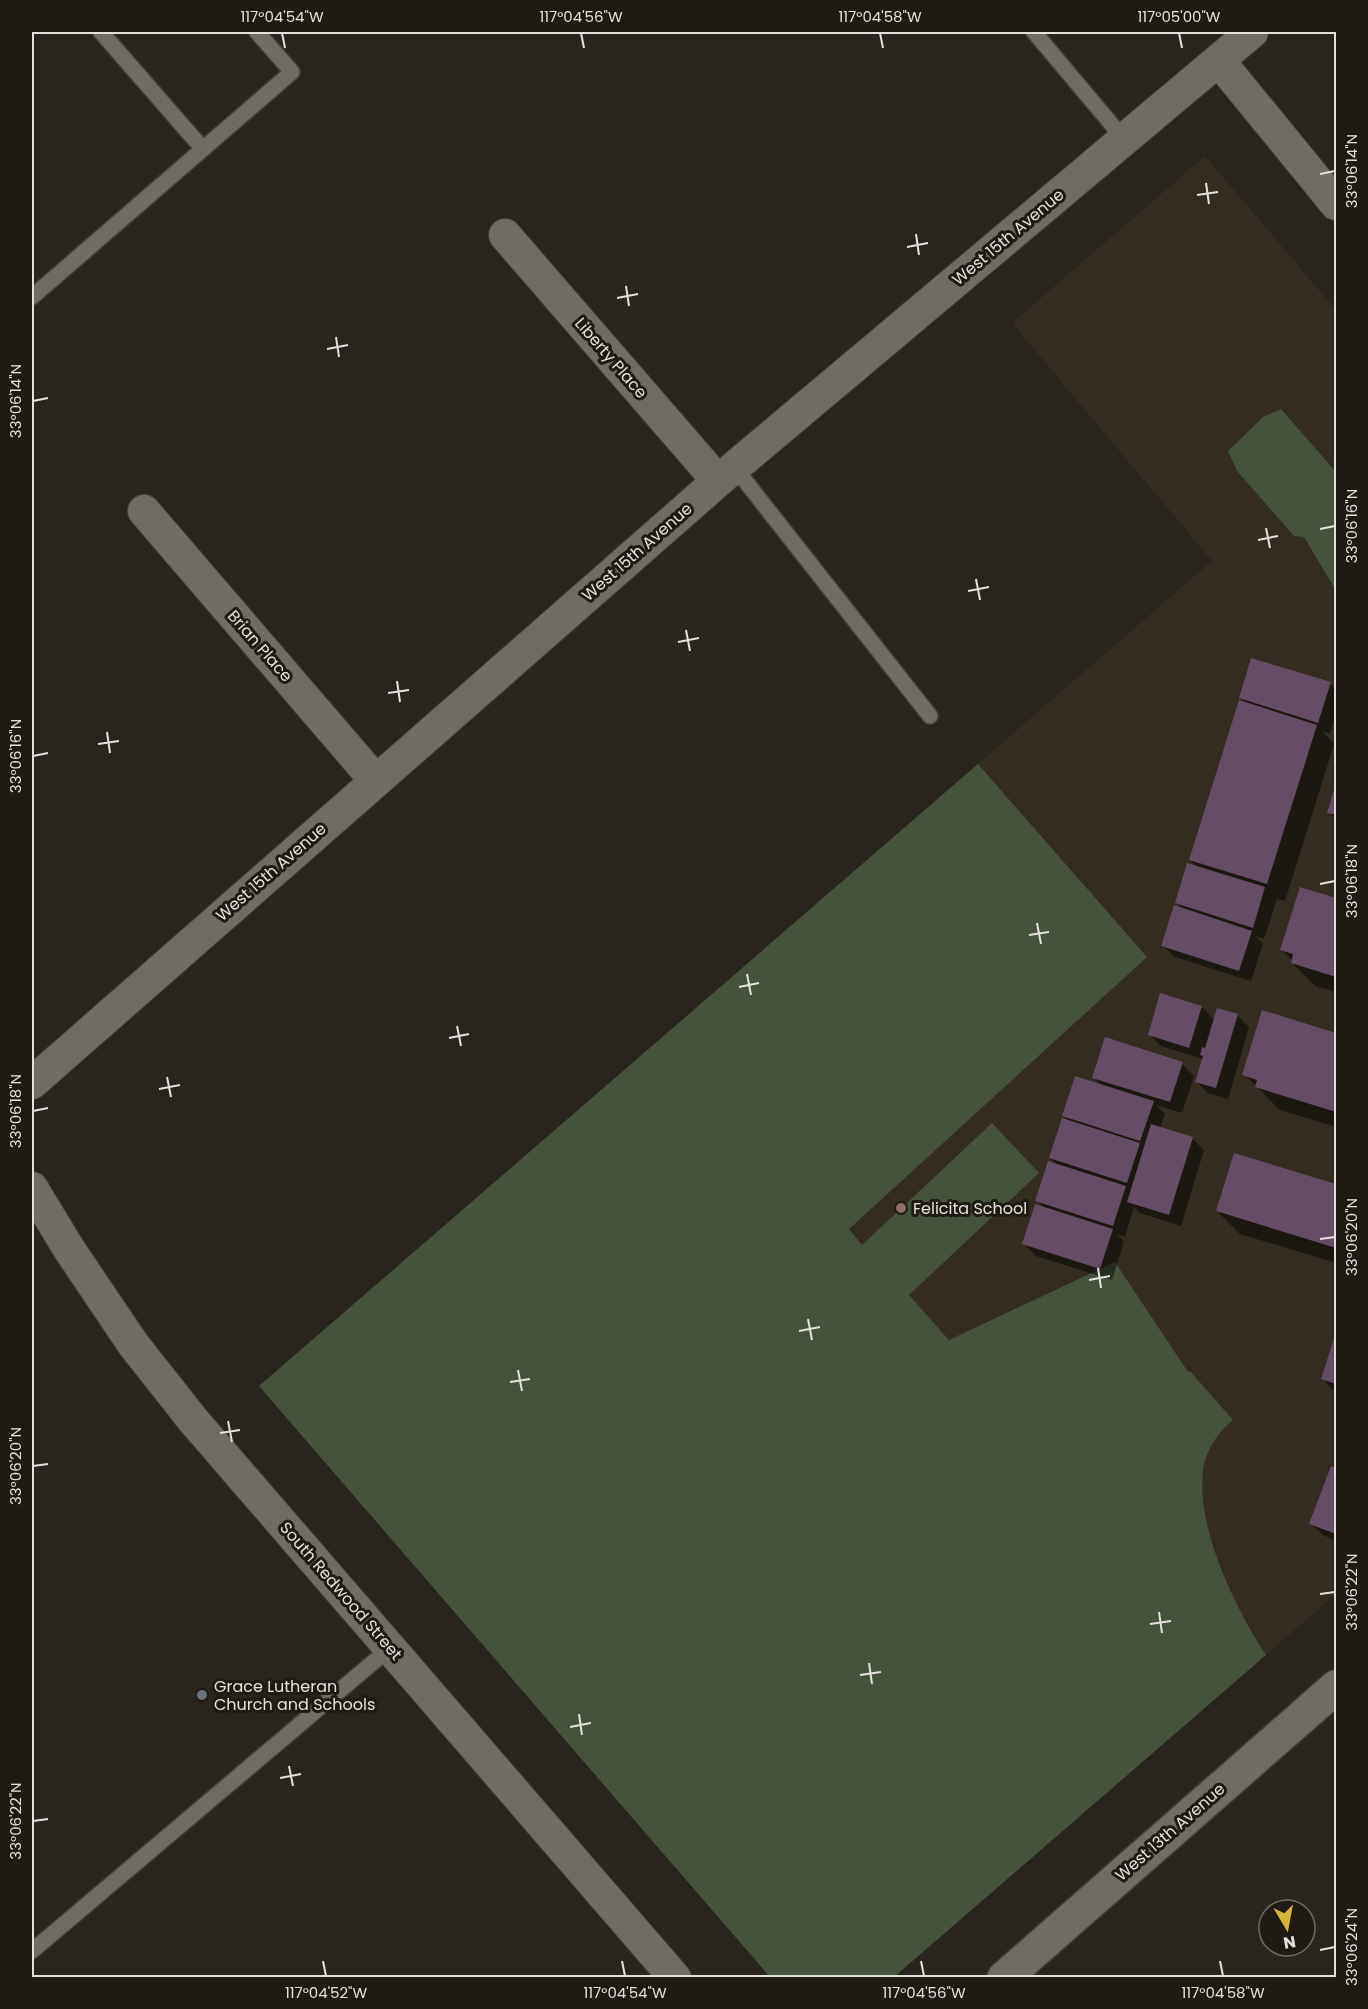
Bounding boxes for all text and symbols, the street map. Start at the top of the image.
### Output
text: 117°04'54"W [240,6,324,27]
text: 117°04'56"W [539,6,623,27]
text: 117°04'58"W [838,6,922,27]
text: 117°05'00"W [1137,6,1221,27]
text: 33°06'14"N [1341,134,1362,208]
street label: West 15th Avenue [947,183,1069,291]
street label: Liberty Place [569,313,653,403]
text: 33°06'14"N [5,364,26,438]
text: 33°06'16"N [1341,489,1362,563]
street label: West 15th Avenue [577,497,697,606]
street label: Brian Place [222,605,298,687]
text: 33°06'16"N [5,719,26,793]
street label: West 15th Avenue [211,817,331,926]
text: 33°06'18"N [1341,844,1362,918]
text: 33°06'18"N [5,1074,26,1148]
place label: Felicita School [913,1197,1027,1220]
text: 33°06'20"N [1341,1198,1362,1276]
marker: Felicita School [894,1201,908,1215]
text: 33°06'20"N [5,1427,26,1505]
street label: South Redwood Street [275,1517,408,1665]
text: 33°06'22"N [1341,1553,1362,1631]
place label: Grace Lutheran Church and Schools [214,1675,375,1716]
marker: Grace Lutheran Church and Schools [195,1688,209,1702]
street label: West 13th Avenue [1110,1778,1230,1886]
text: 33°06'22"N [5,1782,26,1860]
north arrow [1257,1898,1317,1958]
text: 33°06'24"N [1341,1908,1362,1986]
text: N [1282,1930,1297,1955]
text: 117°04'52"W [285,1982,367,2003]
text: 117°04'54"W [583,1982,667,2003]
text: 117°04'56"W [882,1982,966,2003]
text: 117°04'58"W [1181,1982,1265,2003]

